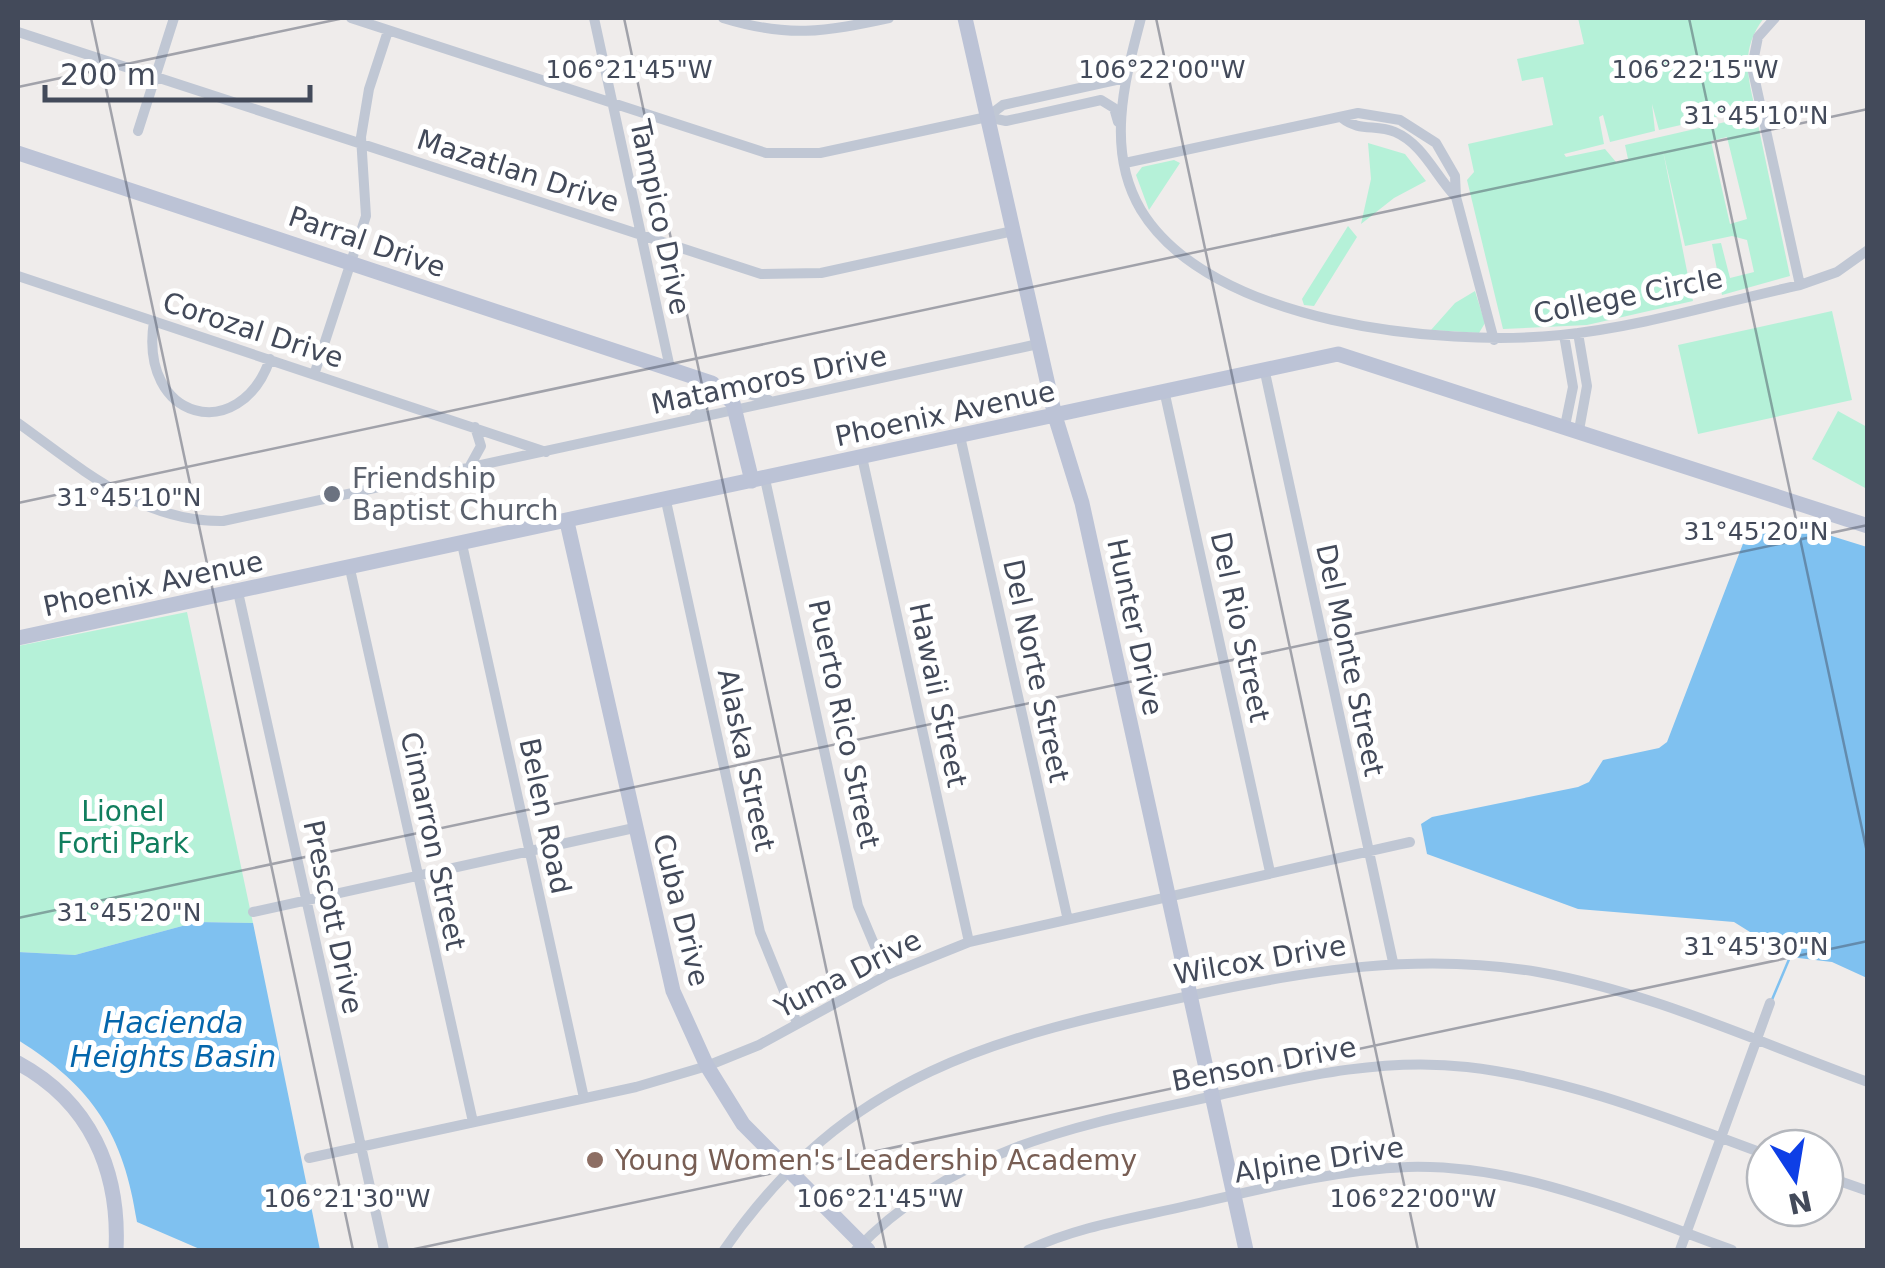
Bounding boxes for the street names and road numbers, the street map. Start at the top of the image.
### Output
street label: Tampico Drive [623,115,697,318]
street label: Mazatlan Drive [413,123,623,219]
street label: Parral Drive [284,200,450,284]
street label: College Circle [1531,261,1725,331]
street label: Corozal Drive [159,285,347,375]
street label: Matamoros Drive [648,339,890,421]
street label: Phoenix Avenue [832,375,1058,453]
street label: Del Rio Street [1204,529,1276,725]
street label: Hunter Drive [1100,536,1170,718]
street label: Del Monte Street [1309,541,1391,779]
street label: Phoenix Avenue [40,545,266,623]
street label: Del Norte Street [996,556,1076,786]
street label: Puerto Rico Street [801,597,887,851]
street label: Hawaii Street [902,600,974,790]
street label: Alaska Street [711,666,781,854]
street label: Cimarron Street [394,729,472,953]
street label: Belen Road [512,735,578,897]
street label: Prescott Drive [296,817,370,1017]
street label: Cuba Drive [646,830,716,990]
street label: Yuma Drive [769,923,927,1025]
street label: Wilcox Drive [1171,929,1349,991]
street label: Benson Drive [1169,1030,1359,1098]
street label: Alpine Drive [1232,1130,1406,1190]

